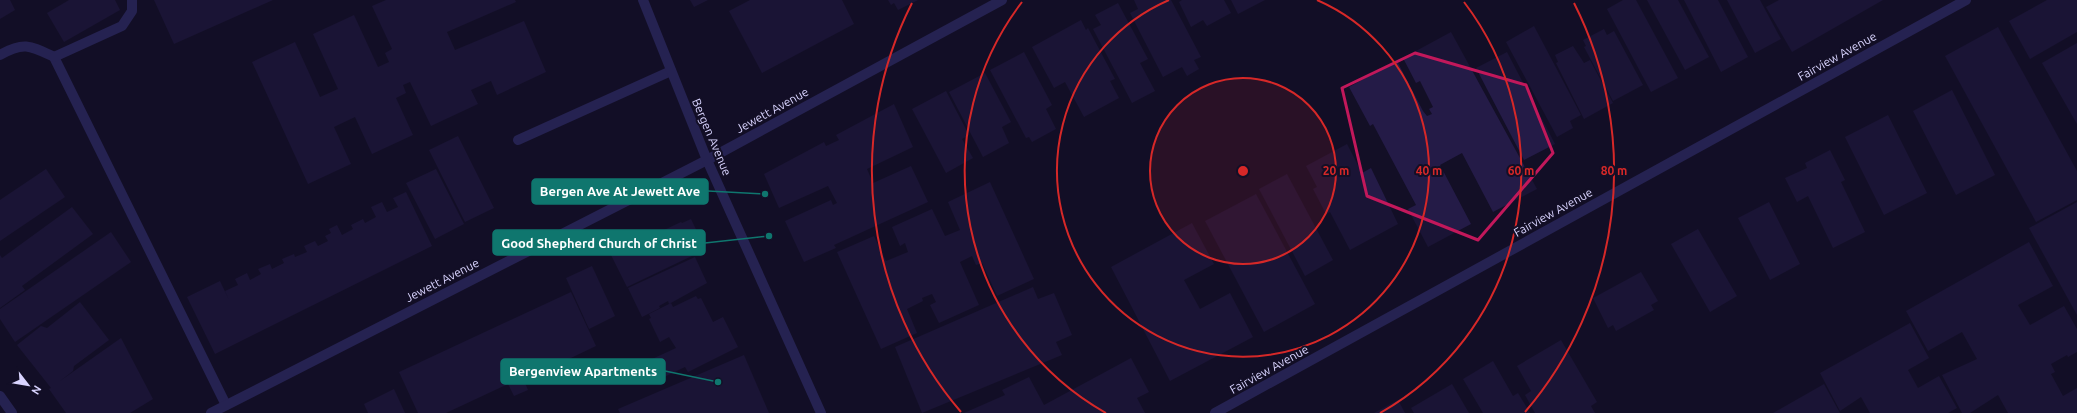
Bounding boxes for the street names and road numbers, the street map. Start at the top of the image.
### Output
street label: Fairview Avenue [1796,29,1878,83]
street label: Jewett Avenue [733,85,811,135]
street label: Bergen Avenue [690,97,734,177]
street label: Fairview Avenue [1512,185,1594,239]
street label: Jewett Avenue [403,256,481,304]
street label: Fairview Avenue [1228,342,1310,396]

